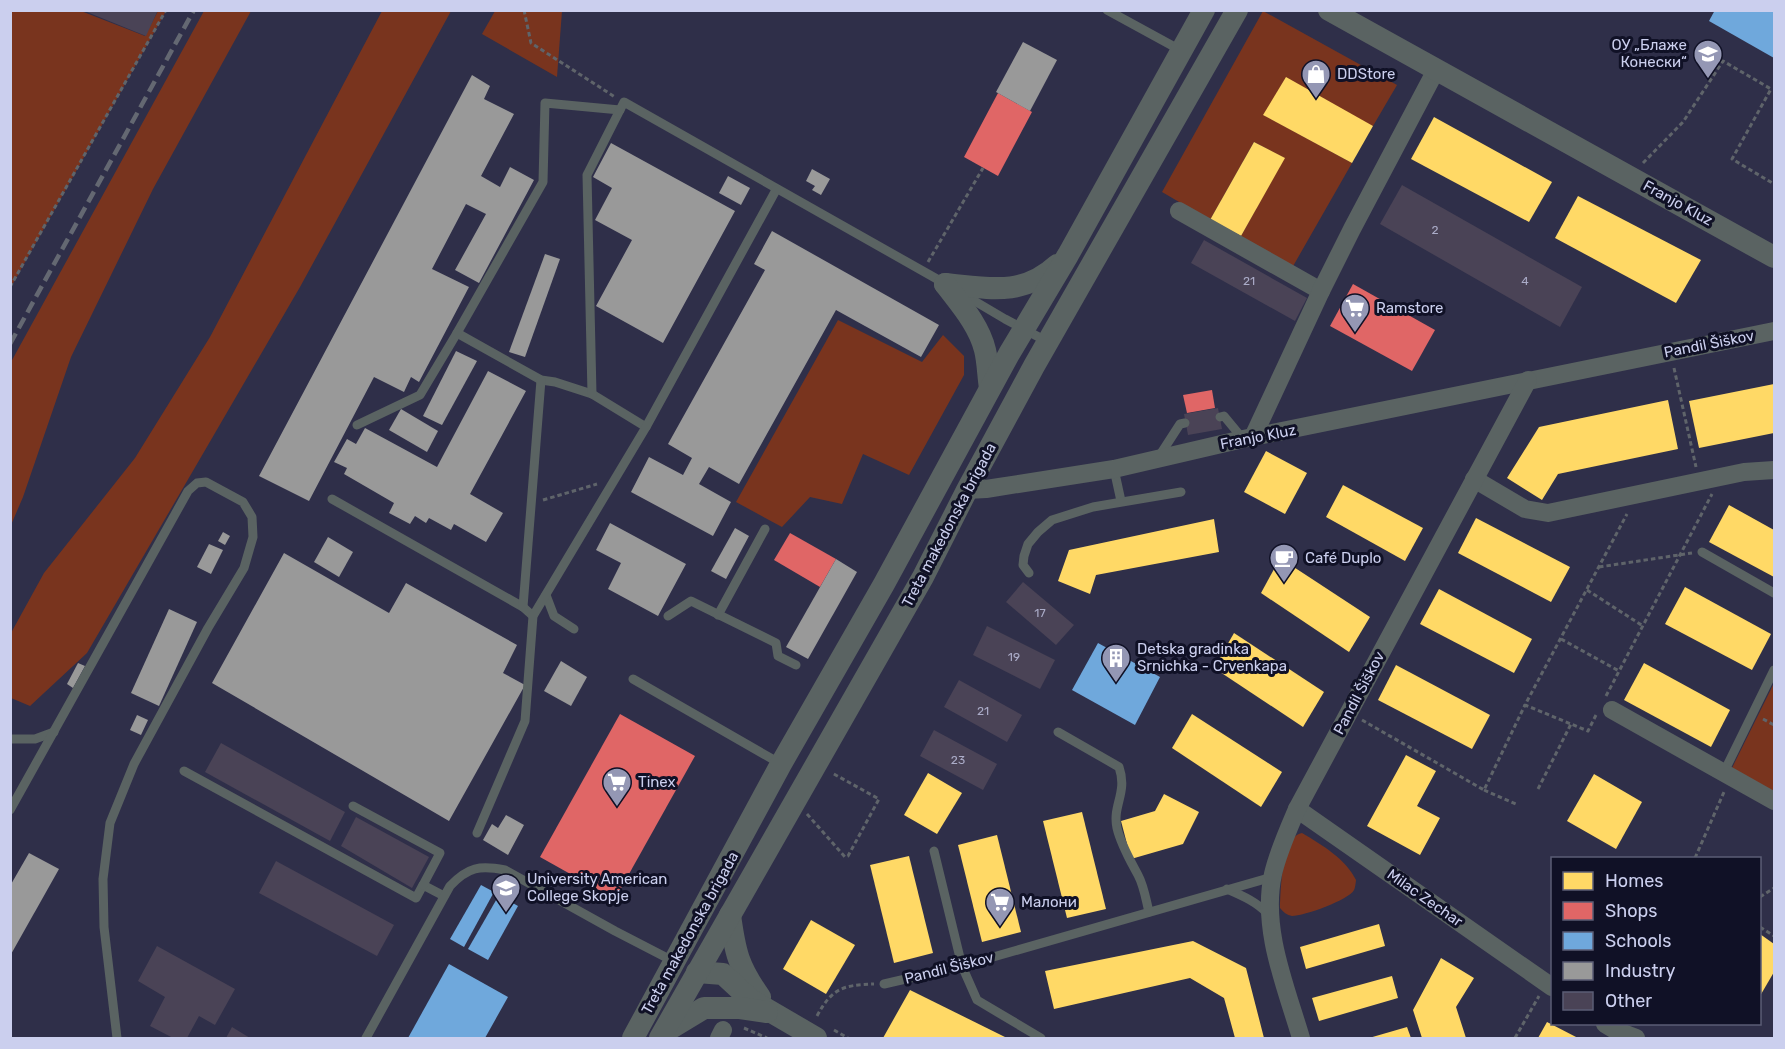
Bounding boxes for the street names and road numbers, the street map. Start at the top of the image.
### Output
street label: Franjo Kluz [1640,176,1716,230]
street label: Pandil Šiškov [1662,326,1756,362]
street label: Franjo Kluz [1219,421,1298,453]
street label: Treta makedonska brigada [898,440,1000,610]
street label: Pandil Šiškov [1330,648,1388,738]
street label: Treta makedonska brigada [638,849,742,1017]
street label: Milac Zechar [1384,865,1466,931]
street label: Pandil Šiškov [902,948,996,988]

